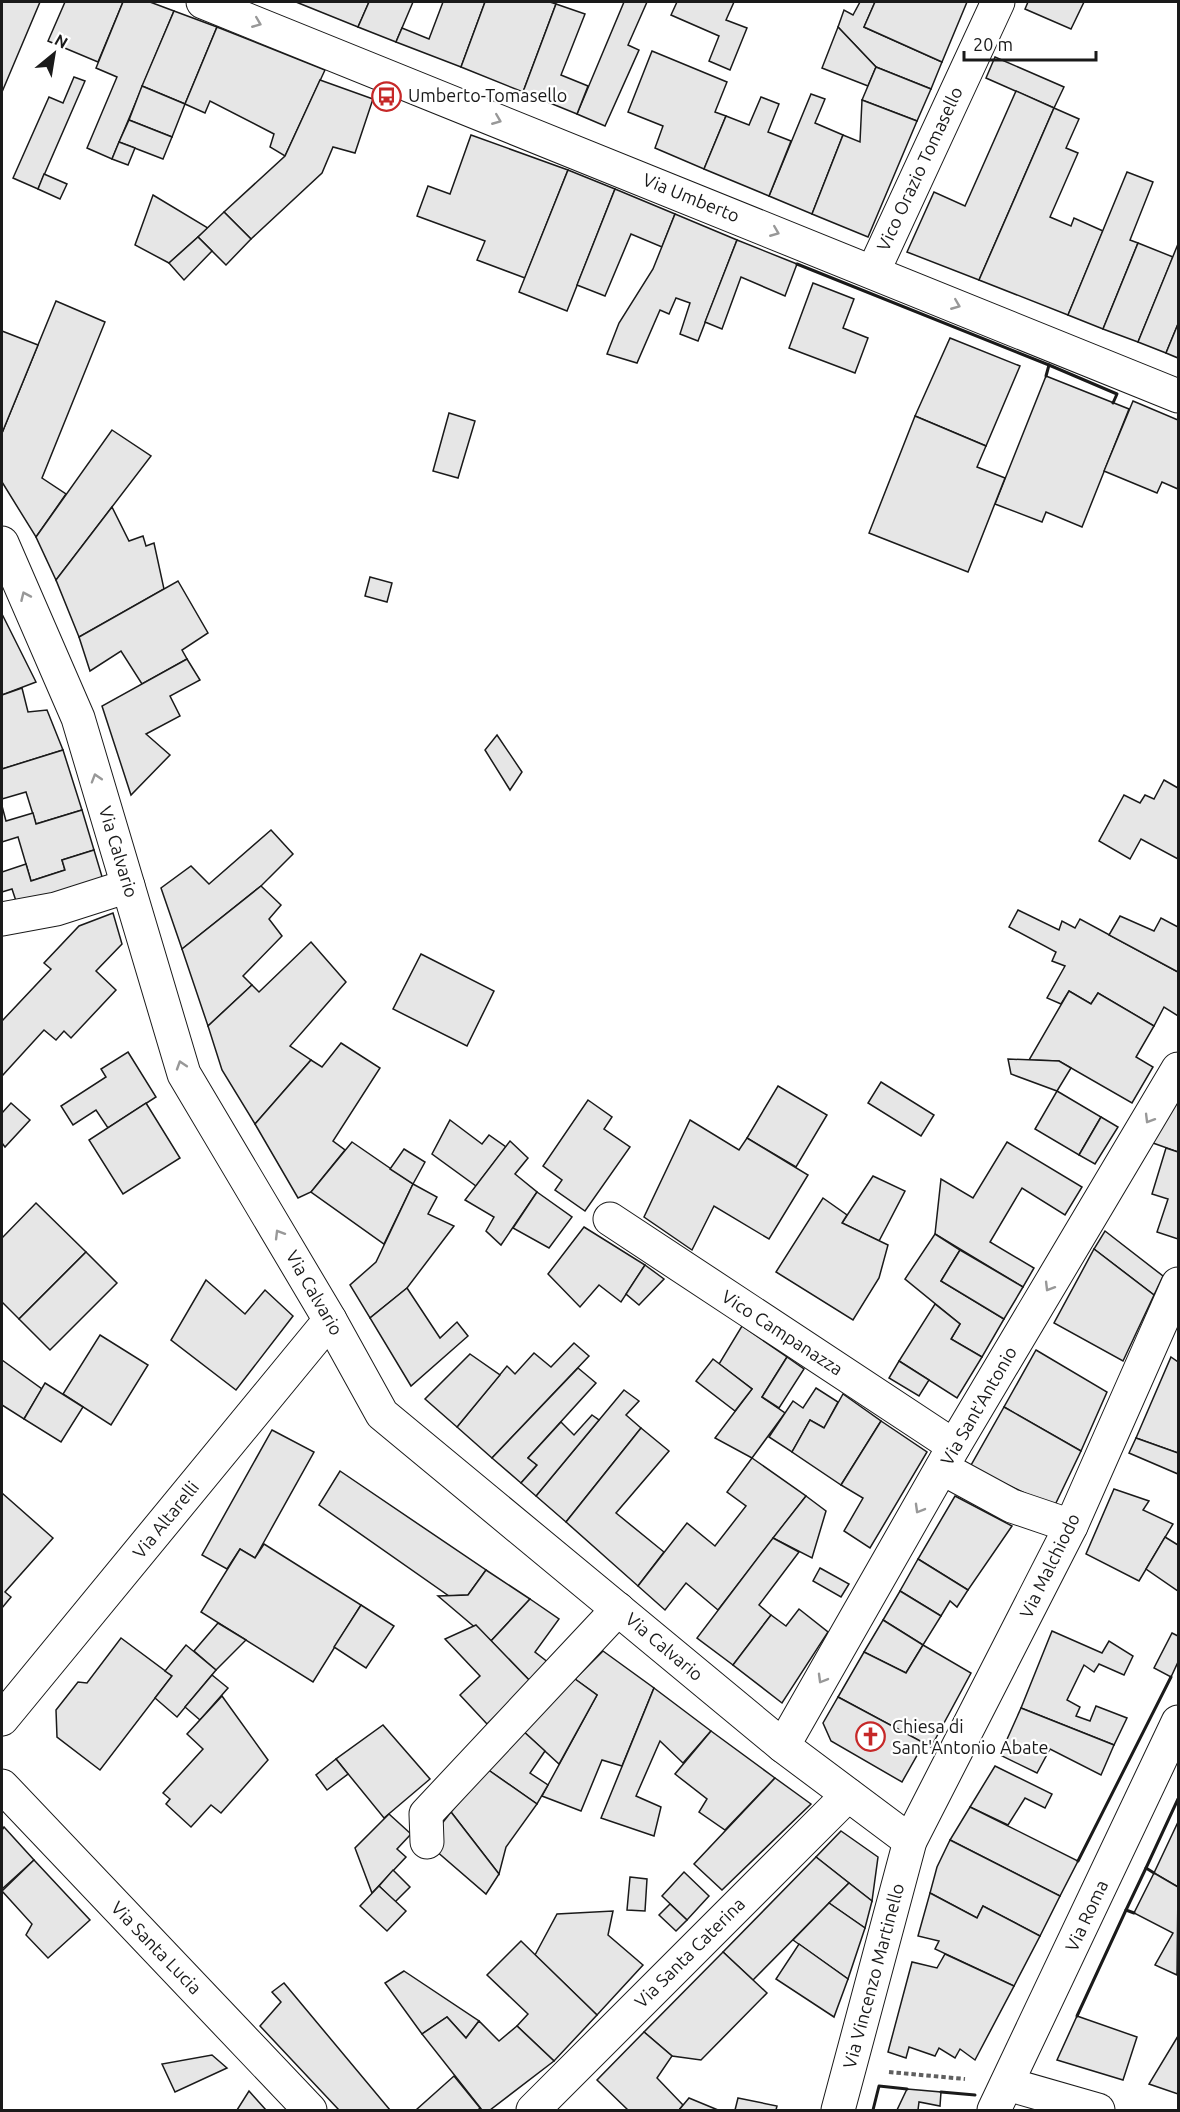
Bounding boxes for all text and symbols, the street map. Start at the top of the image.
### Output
one-way arrow [251,16,262,28]
north arrow [24,24,84,84]
scale bar [964,24,1096,62]
text: N [52,30,71,52]
text: 20 m [973,34,1013,54]
bus stop icon: Umberto-Tomasello [371,80,403,112]
street label: Vico Orazio Tomasello [872,83,966,254]
place label: Umberto-Tomasello [408,85,567,105]
one-way arrow [490,113,501,125]
street label: Via Umberto [640,169,743,226]
one-way arrow [769,225,780,237]
one-way arrow [950,298,960,311]
one-way arrow [20,592,32,603]
one-way arrow [91,773,103,784]
street label: Via Calvario [96,804,142,900]
one-way arrow [176,1060,189,1071]
one-way arrow [1144,1113,1156,1123]
one-way arrow [275,1230,286,1240]
street label: Via Calvario [283,1247,347,1338]
one-way arrow [1045,1281,1056,1291]
street label: Vico Campanazza [718,1286,847,1379]
street label: Via Sant'Antonio [936,1343,1020,1468]
street label: Via Altarelli [128,1477,202,1562]
one-way arrow [914,1503,926,1513]
street label: Via Malchiodo [1015,1510,1083,1621]
street label: Via Calvario [622,1608,707,1684]
one-way arrow [818,1672,829,1683]
place label: Chiesa di Sant'Antonio Abate [892,1716,1049,1757]
church icon: Chiesa di Sant'Antonio Abate [855,1721,887,1753]
street label: Via Roma [1061,1877,1111,1954]
street label: Via Vincenzo Martinello [839,1881,907,2071]
street label: Via Santa Caterina [630,1893,748,2011]
street label: Via Santa Lucia [108,1897,206,1998]

